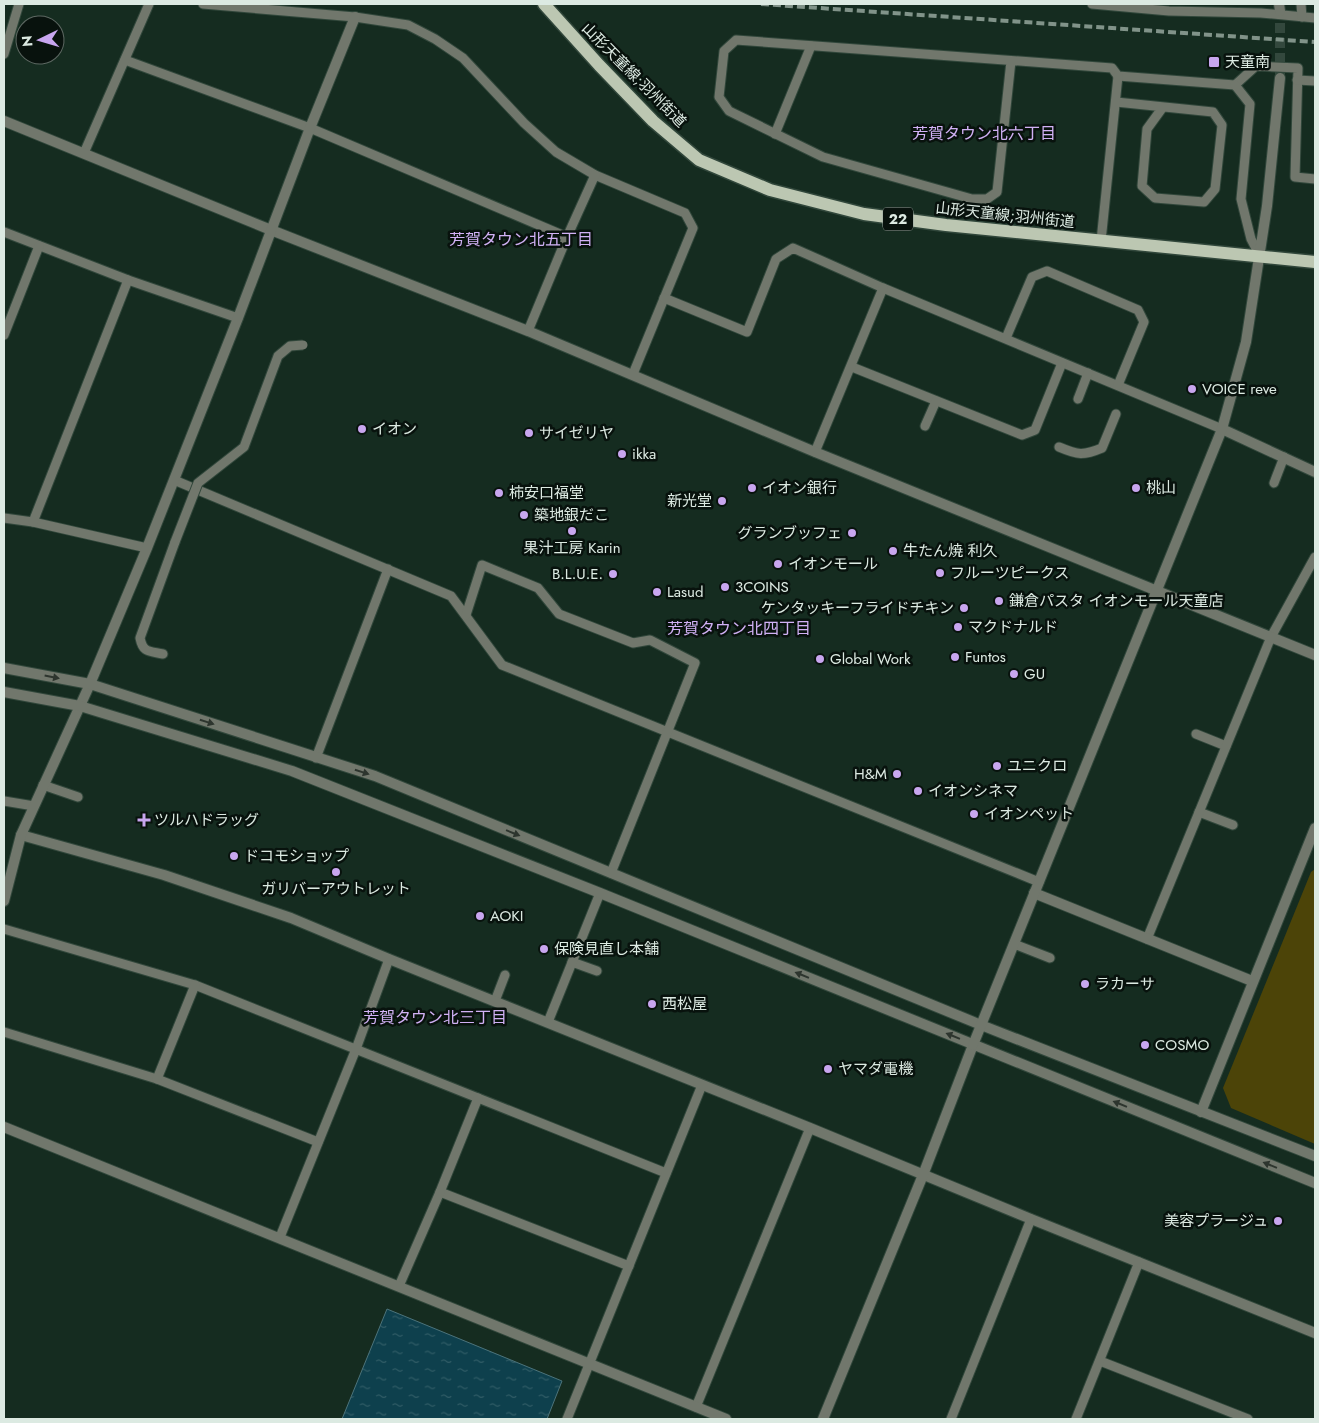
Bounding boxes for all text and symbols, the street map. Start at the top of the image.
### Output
north arrow [15,15,65,65]
street label: 山形天童線;羽州街道 [577,18,691,132]
text: N [17,35,37,48]
place label: 天童南 [1225,51,1270,73]
marker: 天童南 [1207,55,1221,69]
district label: 芳賀タウン北六丁目 [912,122,1056,145]
street label: 山形天童線;羽州街道 [934,197,1076,233]
road number: 22 [883,208,913,230]
district label: 芳賀タウン北五丁目 [449,228,593,251]
place label: VOICE reve [1202,378,1277,400]
marker: VOICE reve [1186,383,1198,395]
place label: イオン [372,418,417,440]
place label: サイゼリヤ [539,422,614,444]
marker: イオン [356,423,368,435]
marker: サイゼリヤ [523,427,535,439]
place label: ikka [632,443,656,465]
marker: ikka [616,448,628,460]
place label: イオン銀行 [762,477,837,499]
place label: 桃山 [1146,477,1176,499]
place label: 柿安口福堂 [509,482,584,504]
marker: イオン銀行 [746,482,758,494]
marker: 桃山 [1130,482,1142,494]
marker: 柿安口福堂 [493,487,505,499]
place label: 新光堂 [667,490,712,512]
marker: 新光堂 [716,495,728,507]
place label: 築地銀だこ [534,504,609,526]
marker: 築地銀だこ [518,509,530,521]
place label: グランブッフェ [737,522,842,544]
marker: 果汁工房 Karin [566,525,578,537]
marker: グランブッフェ [846,527,858,539]
place label: 果汁工房 Karin [523,537,621,559]
place label: 牛たん焼 利久 [903,540,998,562]
marker: 牛たん焼 利久 [887,545,899,557]
place label: イオンモール [788,553,878,575]
marker: イオンモール [772,558,784,570]
place label: フルーツピークス [950,562,1069,584]
place label: B.L.U.E. [552,563,603,585]
marker: フルーツピークス [934,567,946,579]
marker: B.L.U.E. [607,568,619,580]
place label: 3COINS [735,576,789,598]
place label: Lasud [667,581,703,603]
marker: 3COINS [719,581,731,593]
marker: Lasud [651,586,663,598]
place label: 鎌倉パスタ イオンモール天童店 [1009,590,1224,612]
marker: 鎌倉パスタ イオンモール天童店 [993,595,1005,607]
place label: ケンタッキーフライドチキン [761,597,954,619]
marker: ケンタッキーフライドチキン [958,602,970,614]
place label: マクドナルド [968,616,1058,638]
district label: 芳賀タウン北四丁目 [667,617,811,640]
marker: マクドナルド [952,621,964,633]
place label: Funtos [965,646,1006,668]
place label: Global Work [830,648,911,670]
marker: Funtos [949,651,961,663]
marker: Global Work [814,653,826,665]
place label: GU [1024,663,1045,685]
marker: GU [1008,668,1020,680]
one-way arrow [44,673,59,681]
one-way arrow [200,719,215,727]
place label: ユニクロ [1007,755,1067,777]
marker: ユニクロ [991,760,1003,772]
place label: H&M [854,763,887,785]
marker: H&M [891,768,903,780]
one-way arrow [355,769,370,777]
place label: イオンシネマ [928,780,1018,802]
marker: イオンシネマ [912,785,924,797]
place label: イオンペット [984,803,1074,825]
marker: イオンペット [968,808,980,820]
place label: ツルハドラッグ [154,809,259,831]
marker: ツルハドラッグ [138,814,150,826]
one-way arrow [506,829,521,837]
place label: ドコモショップ [244,845,349,867]
marker: ドコモショップ [228,850,240,862]
marker: ガリバーアウトレット [330,866,342,878]
place label: ガリバーアウトレット [261,878,411,900]
place label: AOKI [490,905,523,927]
marker: AOKI [474,910,486,922]
place label: 保険見直し本舗 [554,938,659,960]
marker: 保険見直し本舗 [538,943,550,955]
one-way arrow [794,971,809,979]
place label: ラカーサ [1095,973,1155,995]
marker: ラカーサ [1079,978,1091,990]
place label: 西松屋 [662,993,707,1015]
marker: 西松屋 [646,998,658,1010]
district label: 芳賀タウン北三丁目 [363,1006,507,1029]
one-way arrow [945,1032,960,1040]
place label: COSMO [1155,1034,1209,1056]
marker: COSMO [1139,1039,1151,1051]
place label: ヤマダ電機 [838,1058,913,1080]
marker: ヤマダ電機 [822,1063,834,1075]
one-way arrow [1112,1099,1127,1107]
one-way arrow [1262,1161,1277,1169]
place label: 美容プラージュ [1164,1210,1268,1232]
marker: 美容プラージュ [1272,1215,1284,1227]

